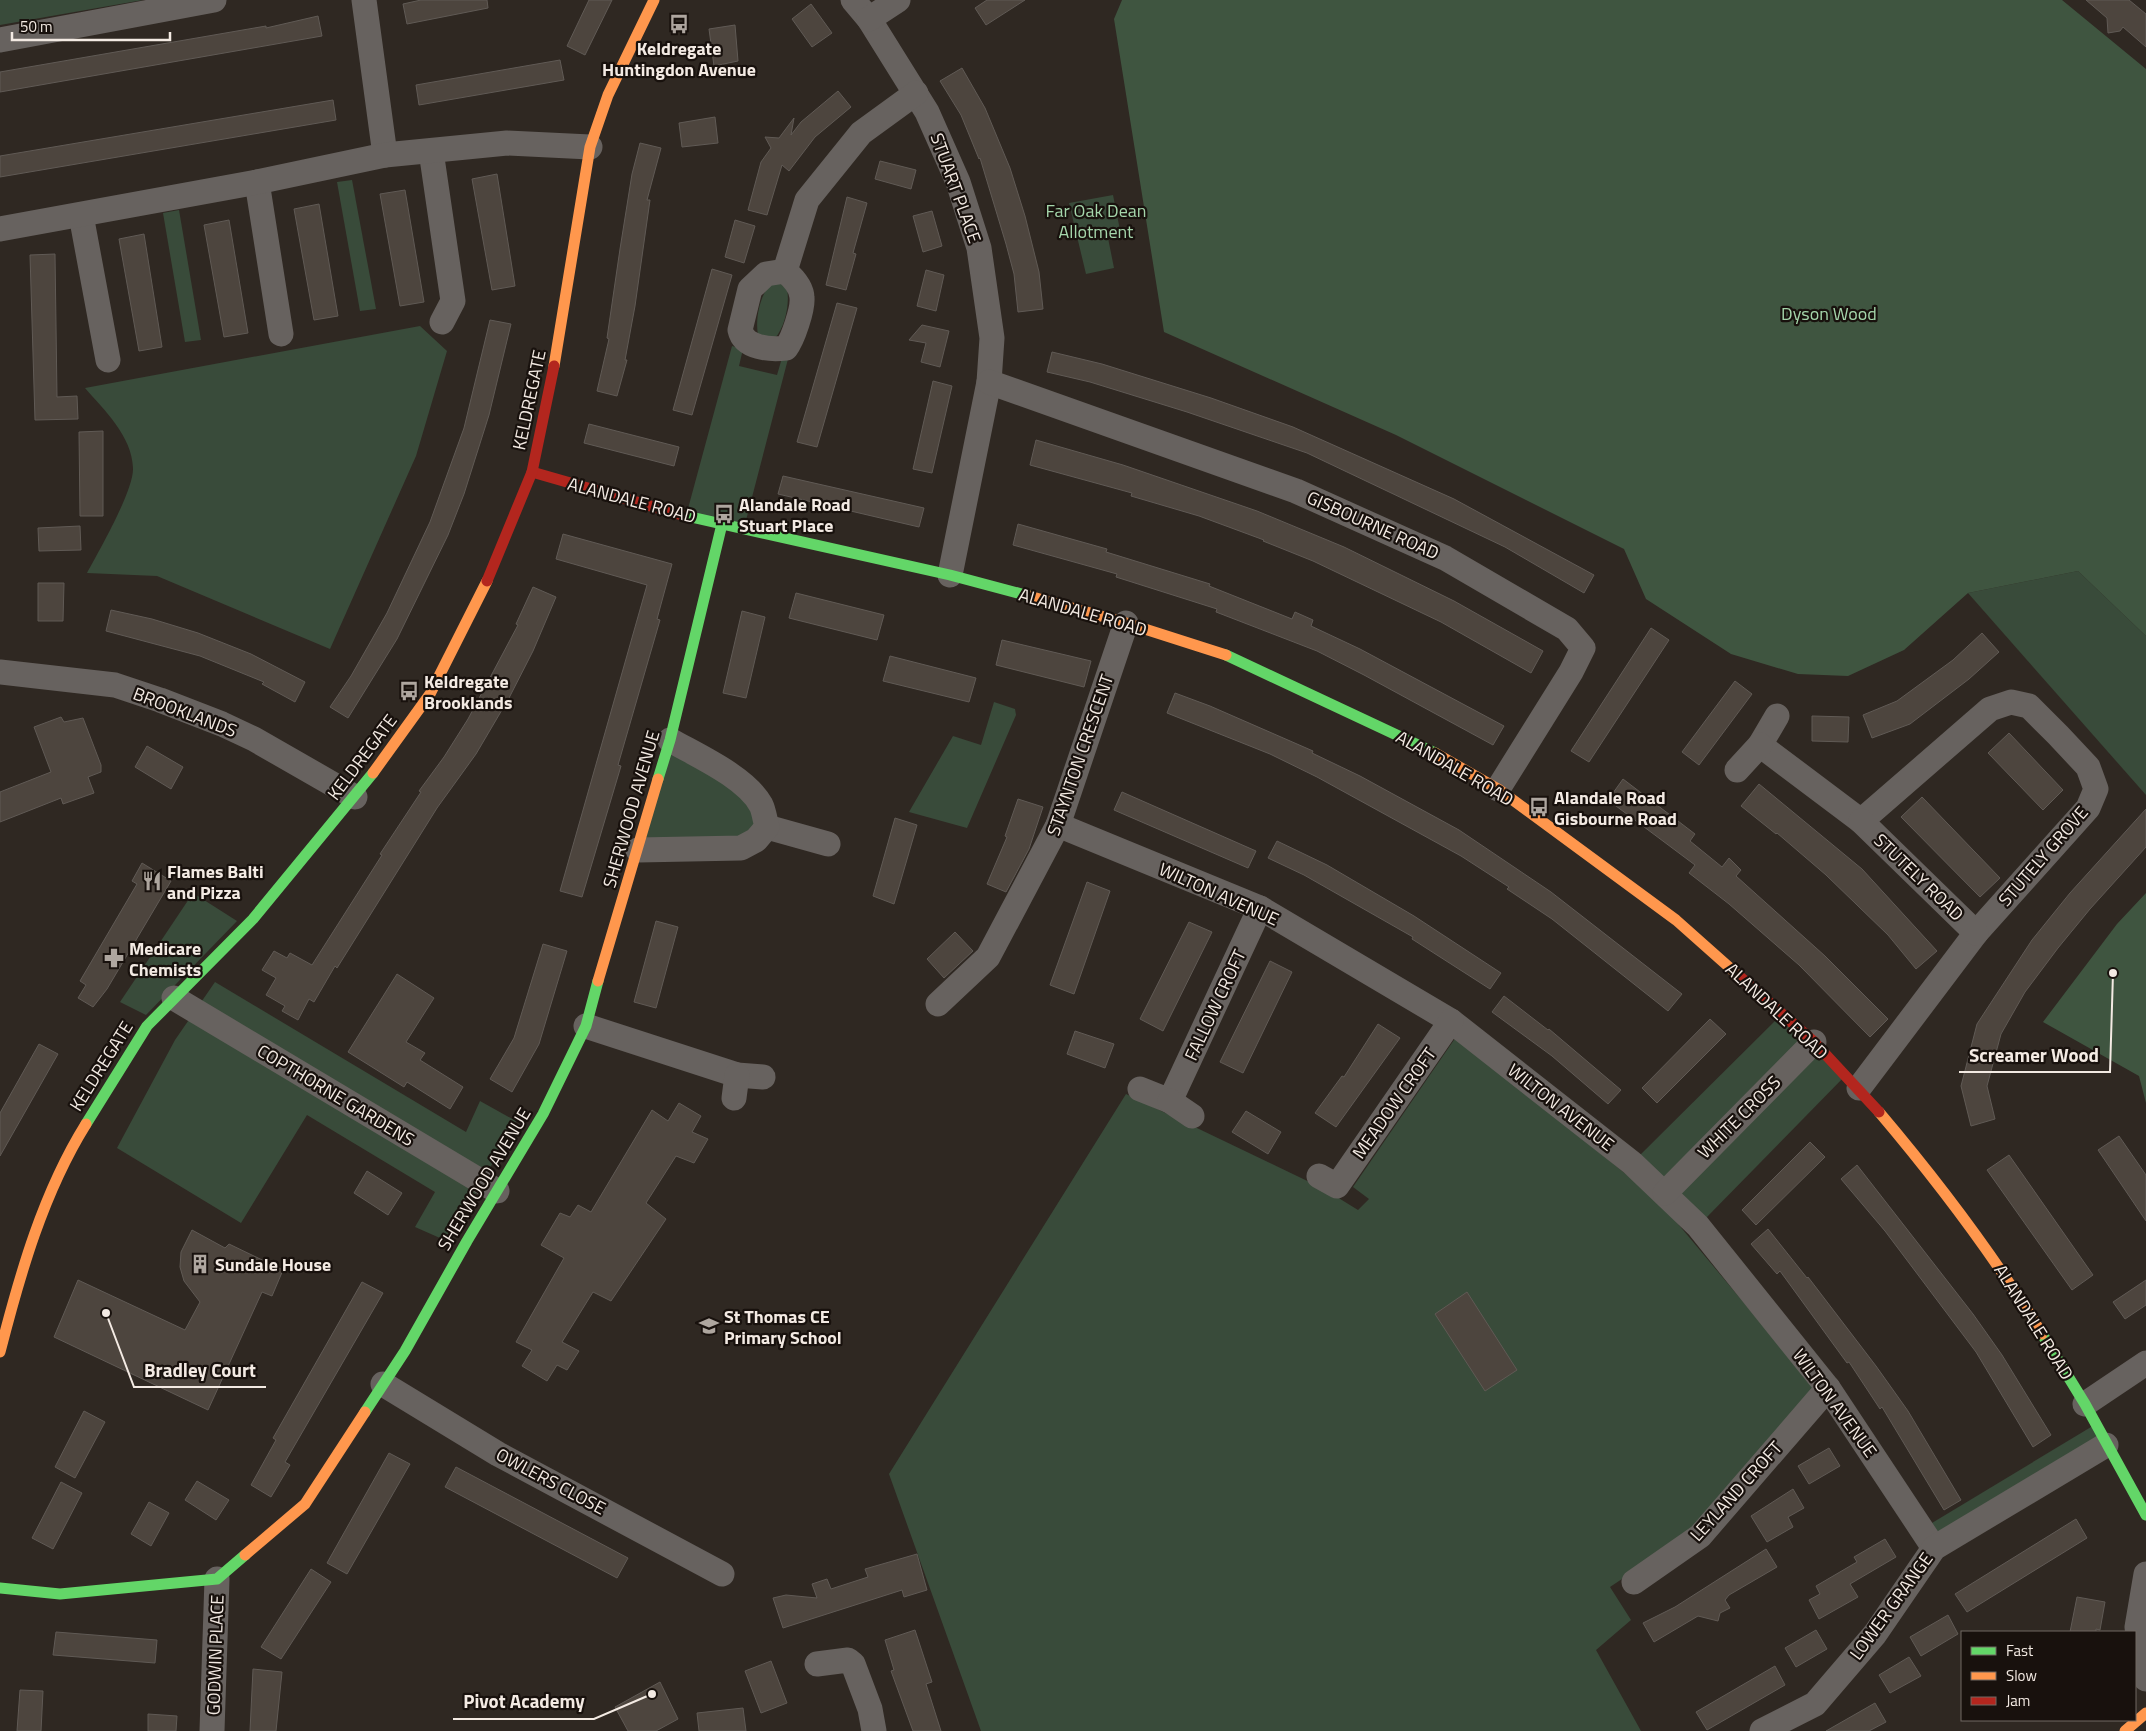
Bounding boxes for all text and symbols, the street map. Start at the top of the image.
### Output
scale bar [12,10,170,42]
bus stop icon: Keldregate Huntingdon Avenue [668,13,690,35]
text: 50 m [20,15,53,38]
place label: Keldregate Huntingdon Avenue [602,35,756,83]
street label: STUART PLACE [924,129,988,247]
park label: Far Oak Dean Allotment [1046,197,1146,245]
park label: Dyson Wood [1781,300,1877,327]
street label: KELDREGATE [505,347,553,453]
street label: ALANDALE ROAD [565,470,699,530]
street label: GISBOURNE ROAD [1303,484,1443,566]
place label: Alandale Road Stuart Place [739,491,851,539]
bus stop icon: Alandale Road Stuart Place [713,503,735,525]
street label: ALANDALE ROAD [1016,581,1150,643]
place label: Keldregate Brooklands [424,668,512,716]
street label: STAYNTON CRESCENT [1040,670,1120,839]
street label: BROOKLANDS [129,680,241,744]
bus stop icon: Keldregate Brooklands [398,680,420,702]
street label: KELDREGATE [321,708,403,806]
street label: ALANDALE ROAD [1391,723,1519,813]
street label: SHERWOOD AVENUE [596,727,666,891]
place label: Alandale Road Gisbourne Road [1554,784,1677,832]
bus stop icon: Alandale Road Gisbourne Road [1528,796,1550,818]
street label: STUTELY GROVE [1992,800,2094,912]
street label: STUTELY ROAD [1868,827,1970,927]
street label: WILTON AVENUE [1155,855,1283,933]
place label: Flames Balti and Pizza [167,858,264,906]
restaurant icon: Flames Balti and Pizza [141,870,163,892]
place label: Medicare Chemists [129,935,201,983]
street label: FALLOW CROFT [1177,944,1253,1065]
pharmacy icon: Medicare Chemists [103,947,125,969]
street label: ALANDALE ROAD [1720,956,1834,1066]
street label: KELDREGATE [63,1016,139,1116]
street label: COPTHORNE GARDENS [252,1037,420,1153]
callout: Screamer Wood [1959,1038,2110,1072]
text: Screamer Wood [1969,1040,2099,1069]
street label: MEADOW CROFT [1345,1041,1443,1164]
street label: WILTON AVENUE [1502,1057,1620,1157]
street label: WHITE CROSS [1691,1069,1787,1165]
street label: SHERWOOD AVENUE [431,1102,537,1256]
place label: Sundale House [215,1251,331,1278]
building icon: Sundale House [189,1253,211,1275]
street label: ALANDALE ROAD [1988,1259,2080,1385]
place label: St Thomas CE Primary School [724,1303,842,1351]
school or university icon: St Thomas CE Primary School [698,1315,720,1337]
street label: WILTON AVENUE [1786,1343,1884,1463]
callout: Bradley Court [134,1353,266,1387]
text: Bradley Court [144,1355,256,1384]
street label: LEYLAND CROFT [1683,1434,1789,1547]
street label: OWLERS CLOSE [491,1441,611,1521]
street label: LOWER GRANGE [1843,1547,1939,1665]
street label: GODWIN PLACE [199,1594,231,1716]
legend [1961,1631,2136,1721]
text: Fast [2006,1639,2034,1662]
text: Slow [2006,1664,2037,1687]
callout: Pivot Academy [453,1685,594,1719]
text: Pivot Academy [463,1686,585,1715]
text: Jam [2006,1689,2030,1712]

